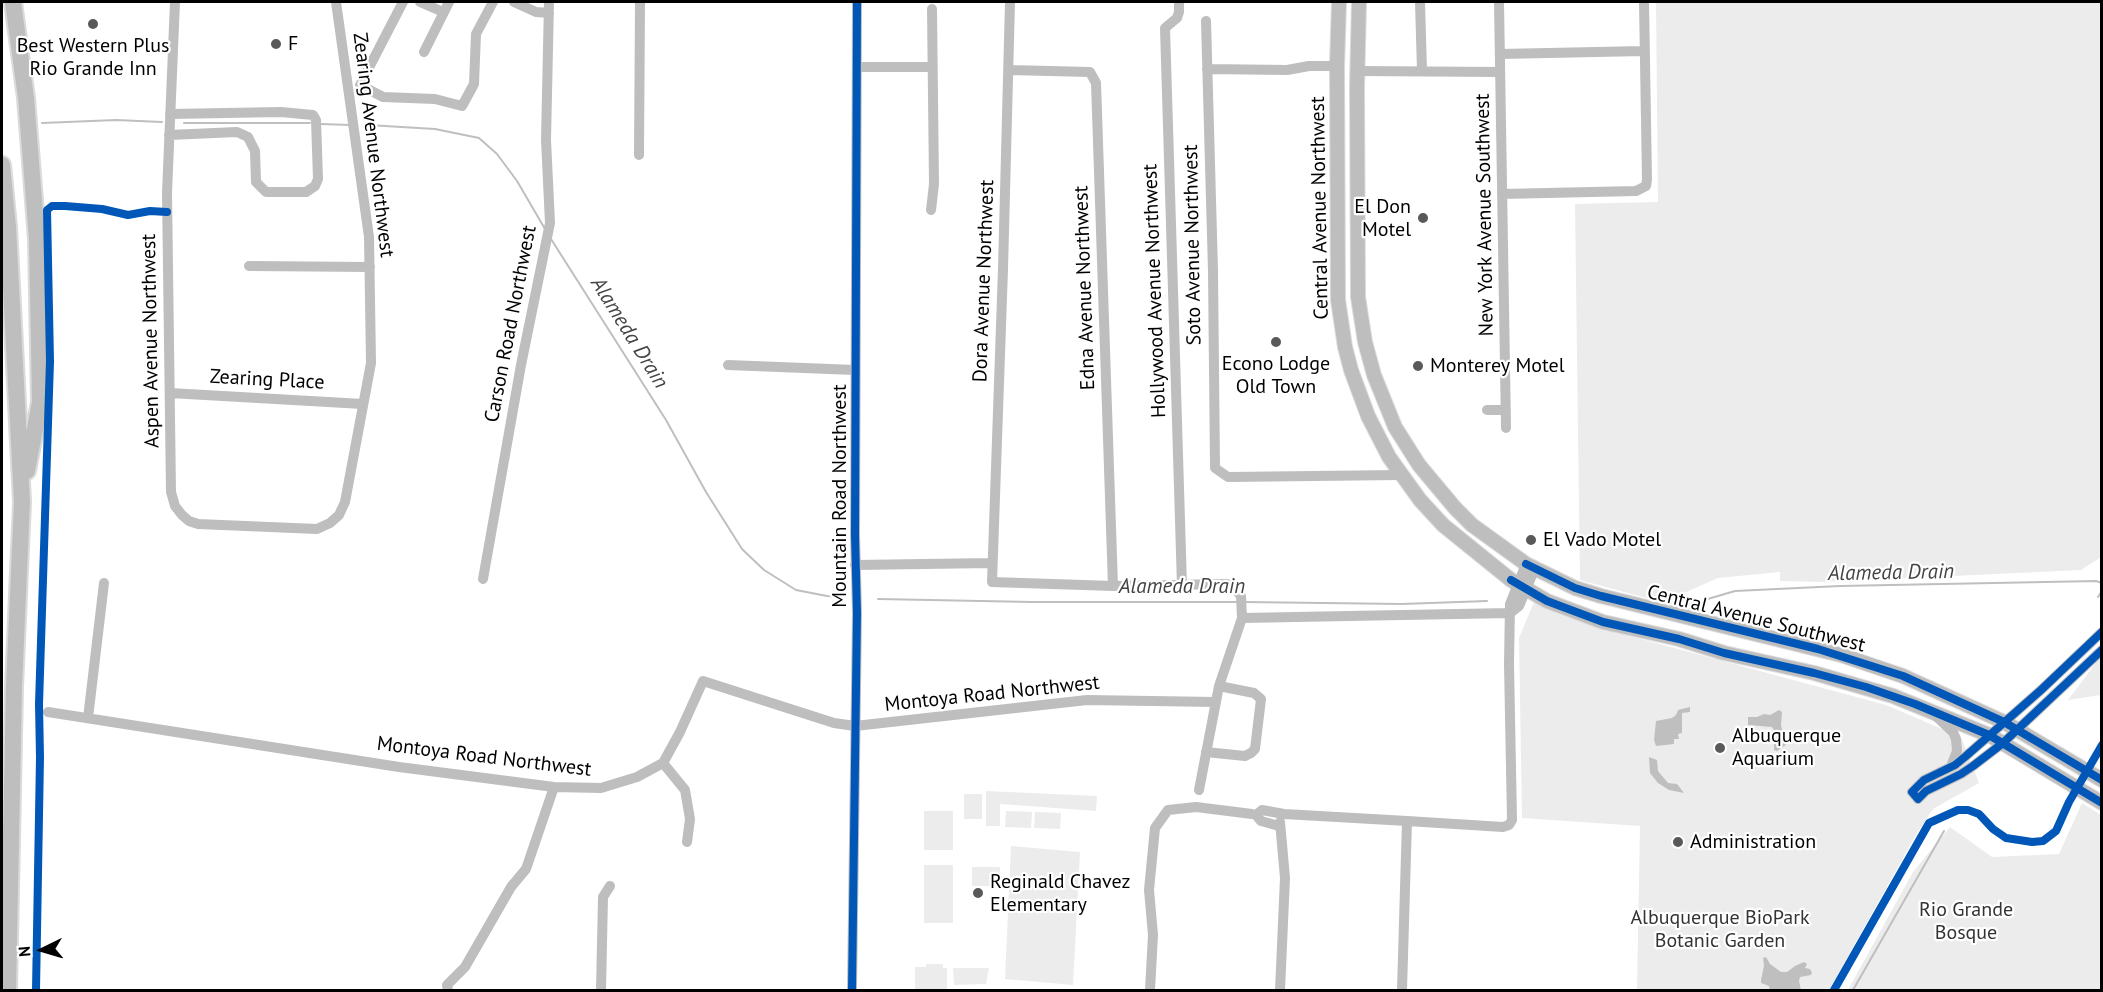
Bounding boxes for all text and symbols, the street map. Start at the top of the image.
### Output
marker: Best Western Plus Rio Grande Inn [86,17,100,31]
street label: Zearing Avenue Northwest [347,31,399,259]
place label: F [288,32,298,56]
place label: Best Western Plus Rio Grande Inn [17,34,169,81]
marker: F [269,37,283,51]
street label: New York Avenue Southwest [1471,93,1499,337]
street label: Central Avenue Northwest [1306,96,1334,320]
street label: Soto Avenue Northwest [1179,144,1207,346]
street label: Hollywood Avenue Northwest [1139,164,1171,418]
street label: Dora Avenue Northwest [968,179,1000,383]
street label: Edna Avenue Northwest [1069,185,1101,391]
place label: El Don Motel [1354,195,1411,242]
marker: El Don Motel [1416,211,1430,225]
street label: Carson Road Northwest [480,224,542,424]
street label: Aspen Avenue Northwest [137,234,165,448]
water label: Alameda Drain [585,273,673,393]
marker: Econo Lodge Old Town [1269,335,1283,349]
place label: Econo Lodge Old Town [1222,352,1330,399]
place label: Monterey Motel [1430,354,1564,378]
marker: Monterey Motel [1411,359,1425,373]
street label: Zearing Place [209,365,325,395]
street label: Mountain Road Northwest [828,384,852,608]
place label: El Vado Motel [1543,528,1661,552]
marker: El Vado Motel [1524,533,1538,547]
water label: Alameda Drain [1828,559,1954,587]
water label: Alameda Drain [1119,574,1245,600]
street label: Central Avenue Southwest [1644,580,1868,658]
street label: Montoya Road Northwest [883,671,1101,717]
place label: Albuquerque Aquarium [1732,724,1841,771]
street label: Montoya Road Northwest [375,732,593,782]
marker: Albuquerque Aquarium [1713,741,1727,755]
place label: Administration [1690,830,1816,854]
marker: Administration [1671,835,1685,849]
place label: Reginald Chavez Elementary [990,870,1130,917]
marker: Reginald Chavez Elementary [971,886,985,900]
park label: Rio Grande Bosque [1919,898,2013,945]
park label: Albuquerque BioPark Botanic Garden [1630,906,1810,953]
north arrow [12,920,72,980]
text: N [14,945,34,958]

